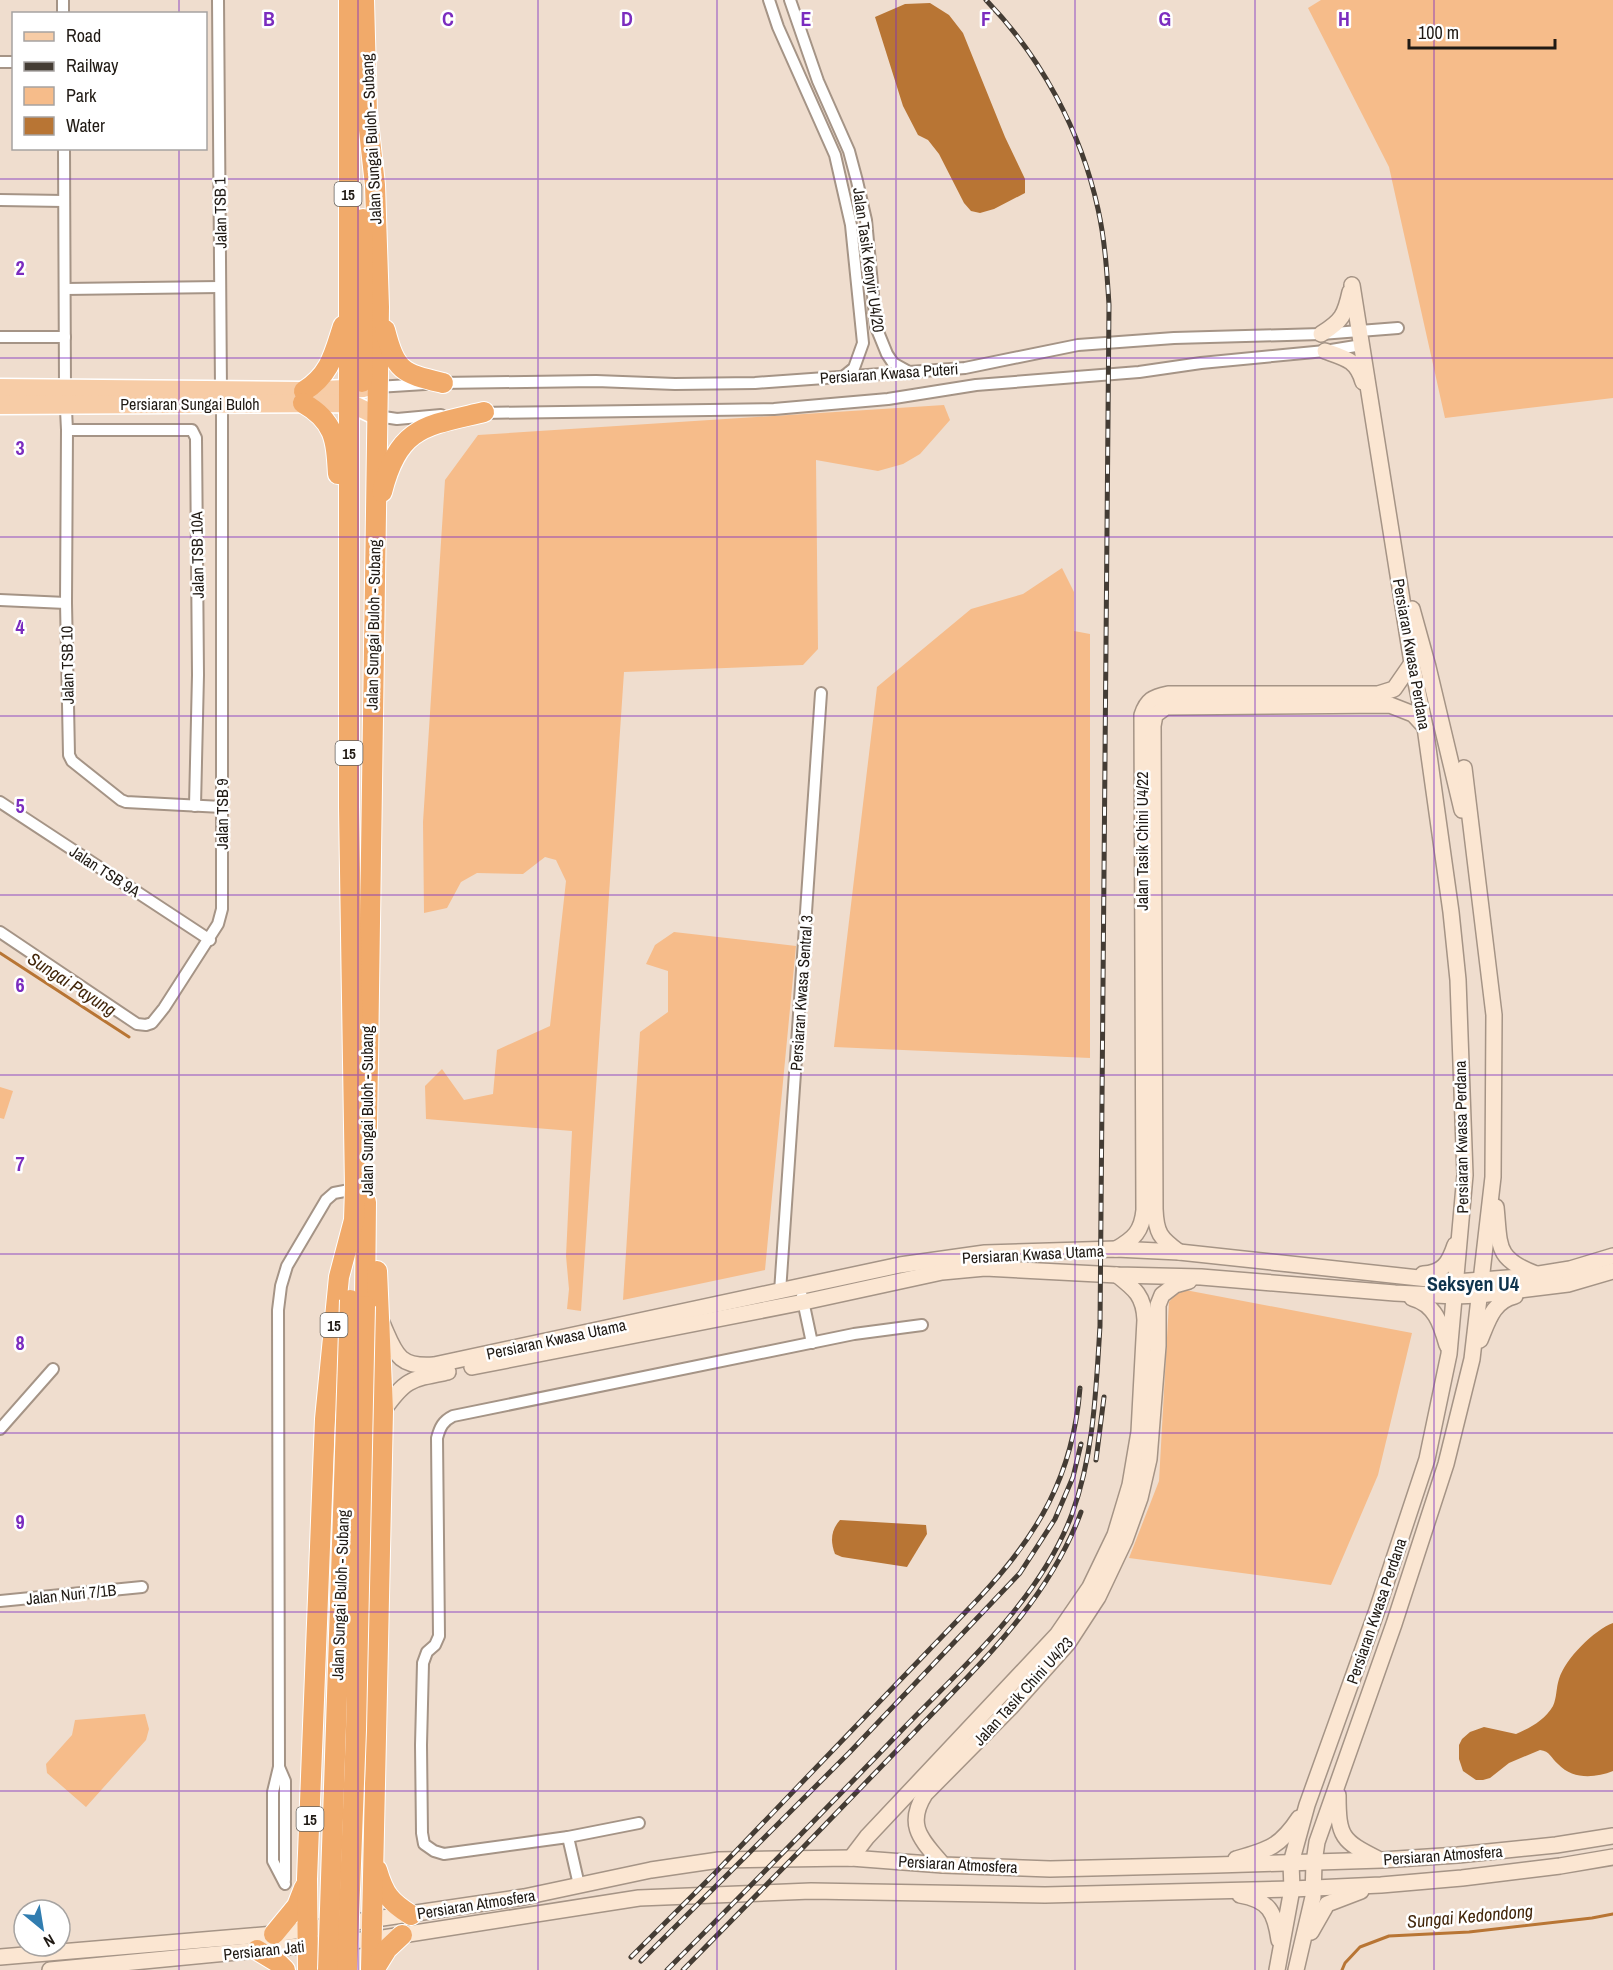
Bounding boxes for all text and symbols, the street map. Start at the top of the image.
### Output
text: B [263,5,275,32]
text: C [442,5,454,32]
text: D [621,5,633,32]
text: E [801,5,812,32]
text: F [981,5,991,32]
text: G [1159,5,1171,32]
text: H [1338,5,1350,32]
legend [12,12,207,150]
scale bar [1409,12,1554,50]
text: 100 m [1418,20,1459,45]
text: Road [66,23,101,48]
text: Railway [66,53,119,78]
street label: Jalan Sungai Buloh - Subang [356,53,386,225]
text: Park [66,83,97,108]
text: Water [66,113,105,138]
street label: Jalan TSB 1 [208,176,232,249]
road number: 15 [334,182,362,206]
street label: Jalan Tasik Kenyir U4/20 [848,186,890,334]
text: 2 [15,254,25,281]
street label: Persiaran Kwasa Puteri [819,357,959,389]
street label: Persiaran Sungai Buloh [120,393,260,415]
text: 3 [15,434,25,461]
street label: Jalan TSB 10A [185,511,209,599]
street label: Jalan Sungai Buloh - Subang [361,539,385,711]
street label: Persiaran Kwasa Perdana [1388,577,1436,732]
text: 4 [15,613,25,640]
street label: Jalan TSB 10 [55,626,79,704]
road number: 15 [336,741,362,765]
street label: Jalan Tasik Chini U4/22 [1131,771,1153,911]
street label: Jalan TSB 9 [211,778,233,850]
text: 5 [15,792,25,819]
street label: Jalan TSB 9A [65,840,145,902]
street label: Persiaran Kwasa Sentral 3 [785,914,817,1072]
water label: Sungai Payung [23,946,121,1022]
text: 6 [15,971,25,998]
street label: Jalan Sungai Buloh - Subang [356,1025,378,1196]
street label: Persiaran Kwasa Perdana [1449,1060,1473,1214]
text: 7 [15,1150,25,1177]
street label: Persiaran Kwasa Utama [961,1239,1105,1269]
district label: Seksyen U4 [1427,1270,1519,1297]
road number: 15 [320,1313,348,1337]
street label: Persiaran Kwasa Utama [484,1313,629,1365]
text: 8 [15,1329,25,1356]
text: 9 [15,1508,25,1535]
street label: Jalan Sungai Buloh - Subang [326,1509,354,1681]
street label: Persiaran Kwasa Perdana [1341,1534,1412,1687]
street label: Jalan Nuri 7/1B [25,1578,117,1610]
street label: Jalan Tasik Chini U4/23 [968,1632,1078,1750]
road number: 15 [296,1807,324,1831]
street label: Persiaran Atmosfera [1383,1840,1504,1870]
street label: Persiaran Atmosfera [898,1850,1019,1878]
street label: Persiaran Atmosfera [415,1884,537,1924]
north arrow [12,1898,72,1958]
water label: Sungai Kedondong [1406,1898,1534,1934]
text: N [40,1929,59,1953]
street label: Persiaran Jati [222,1935,306,1965]

